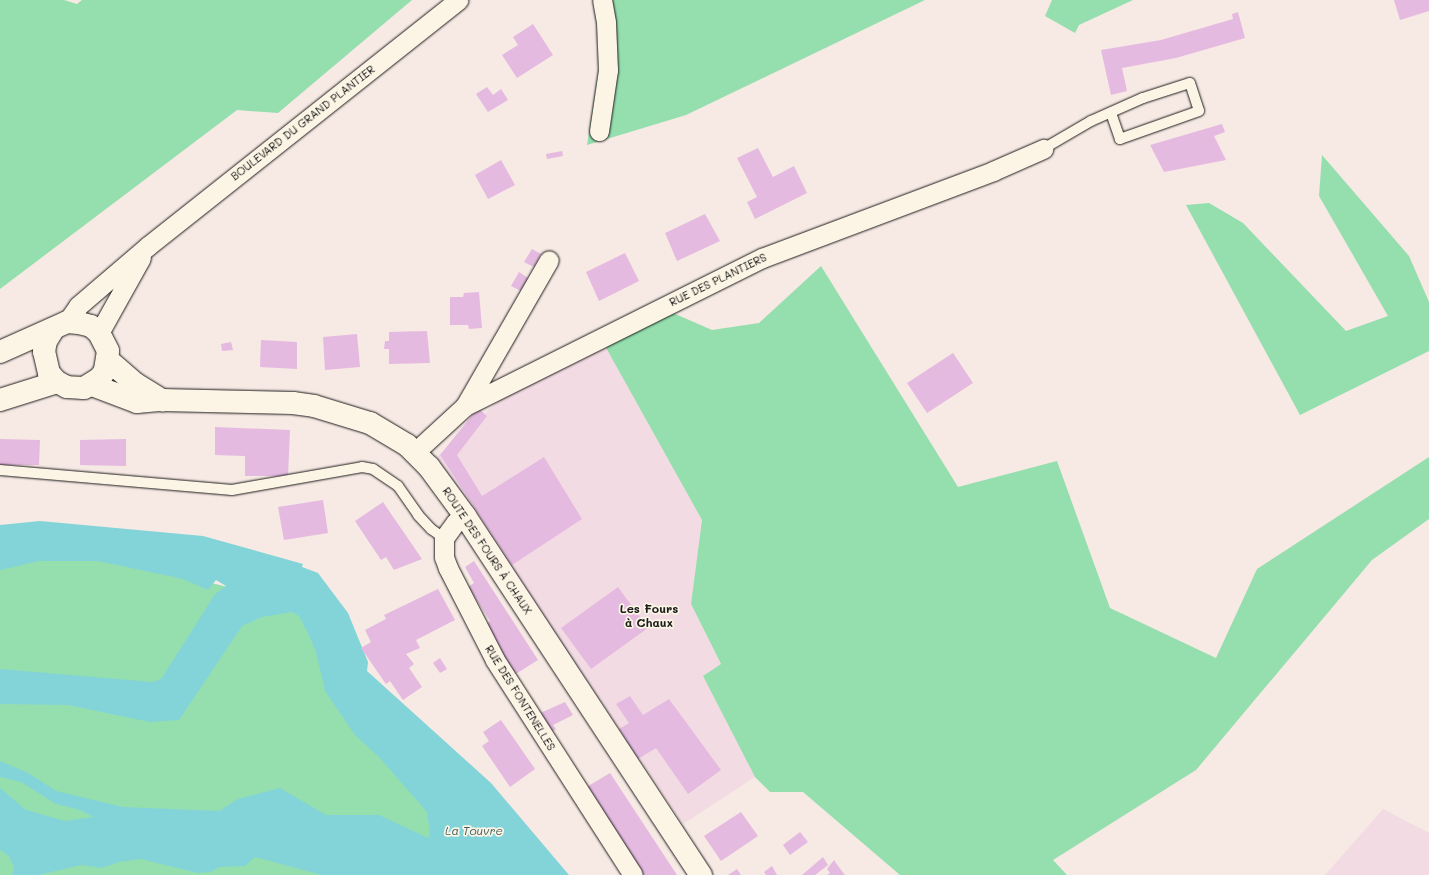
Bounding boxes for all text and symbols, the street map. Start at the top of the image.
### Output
street label: BOULEVARD DU GRAND PLANTIER [228,63,378,183]
street label: RUE DES PLANTIERS [667,251,769,309]
street label: ROUTE DES FOURS À CHAUX [439,485,535,617]
district label: Les Fours à Chaux [620,602,678,630]
street label: RUE DES FONTENELLES [482,643,558,753]
water label: La Touvre [445,824,503,838]

